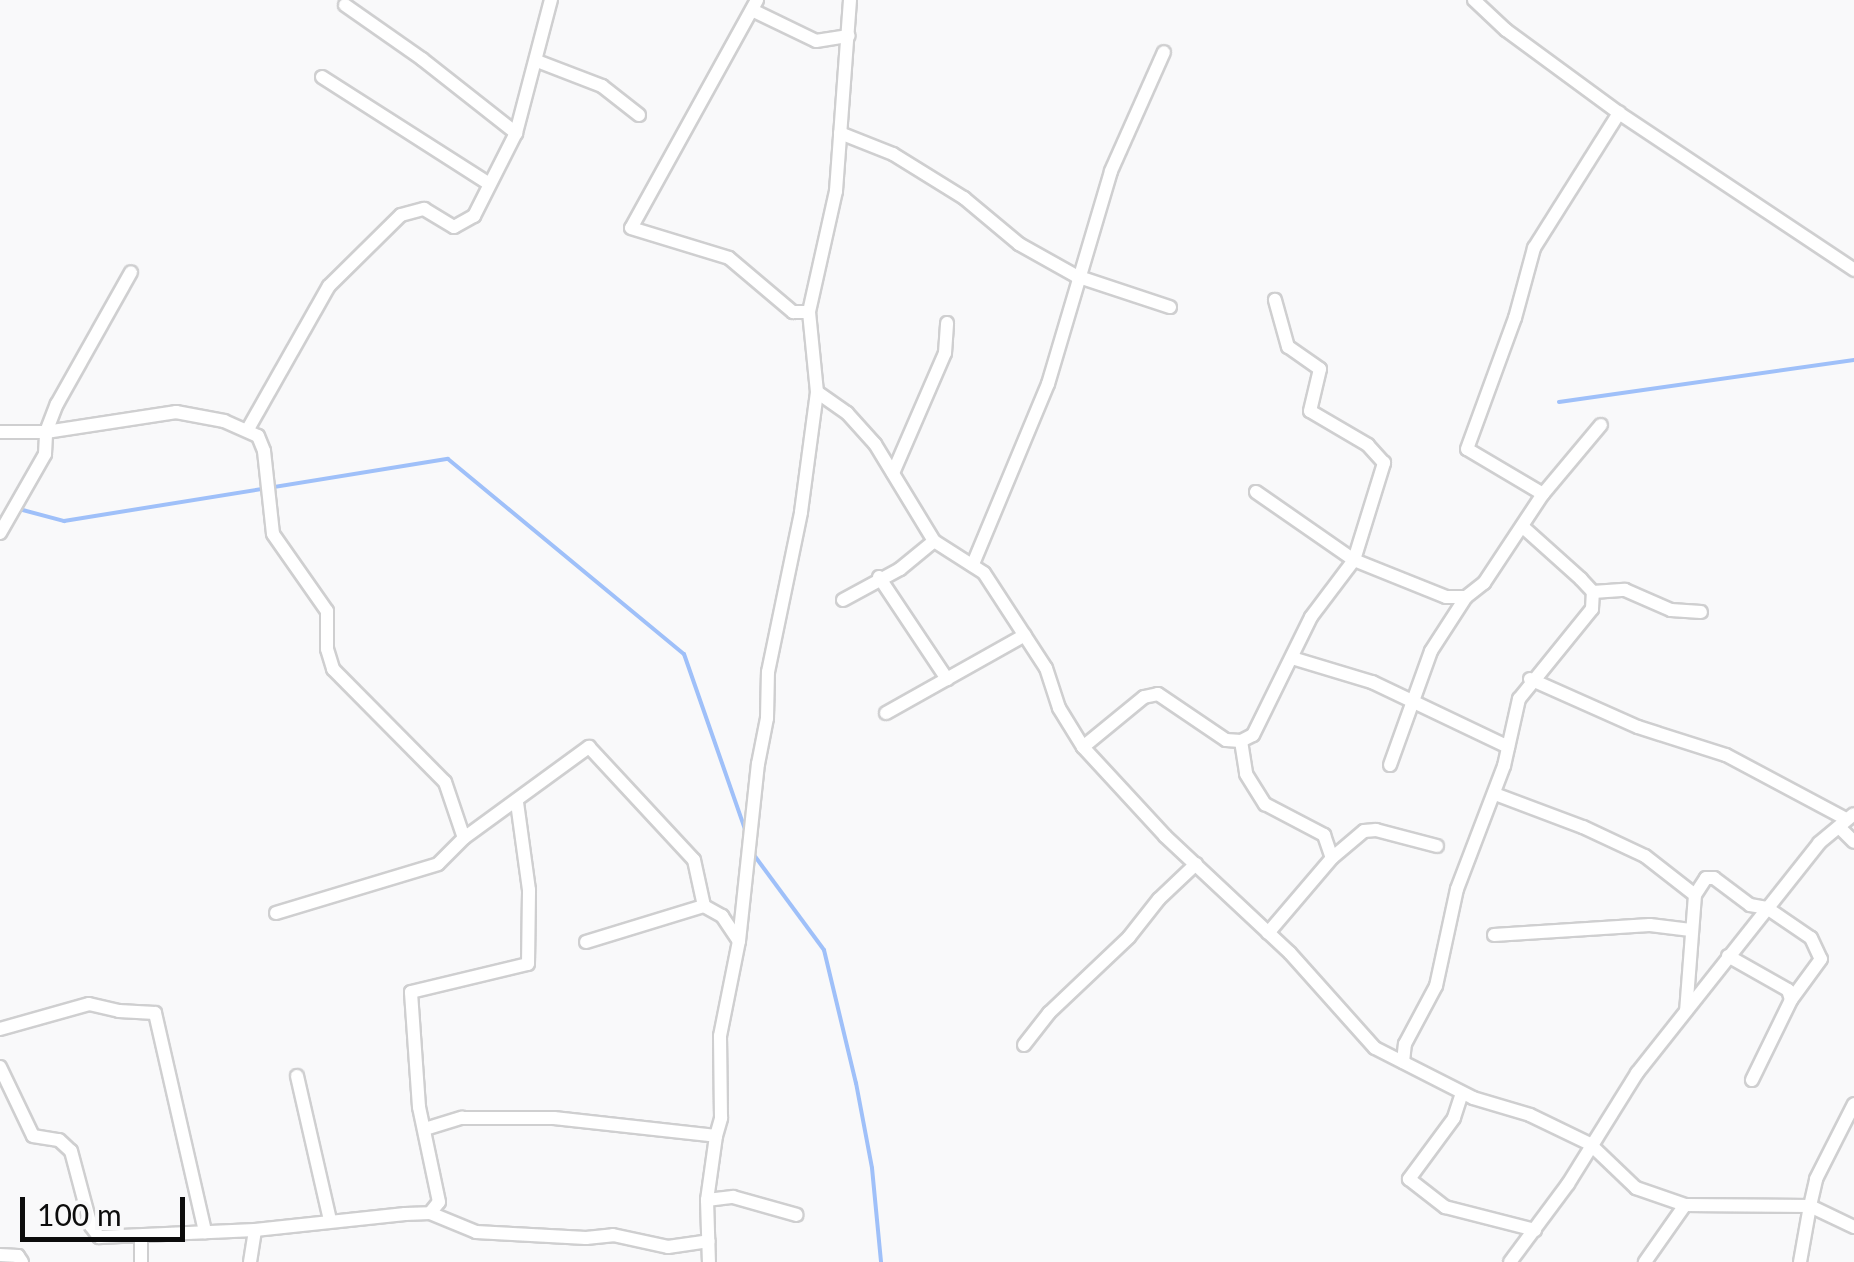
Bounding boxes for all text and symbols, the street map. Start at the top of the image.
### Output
scale bar [25,1177,190,1239]
text: 100 m [37,1196,122,1232]

